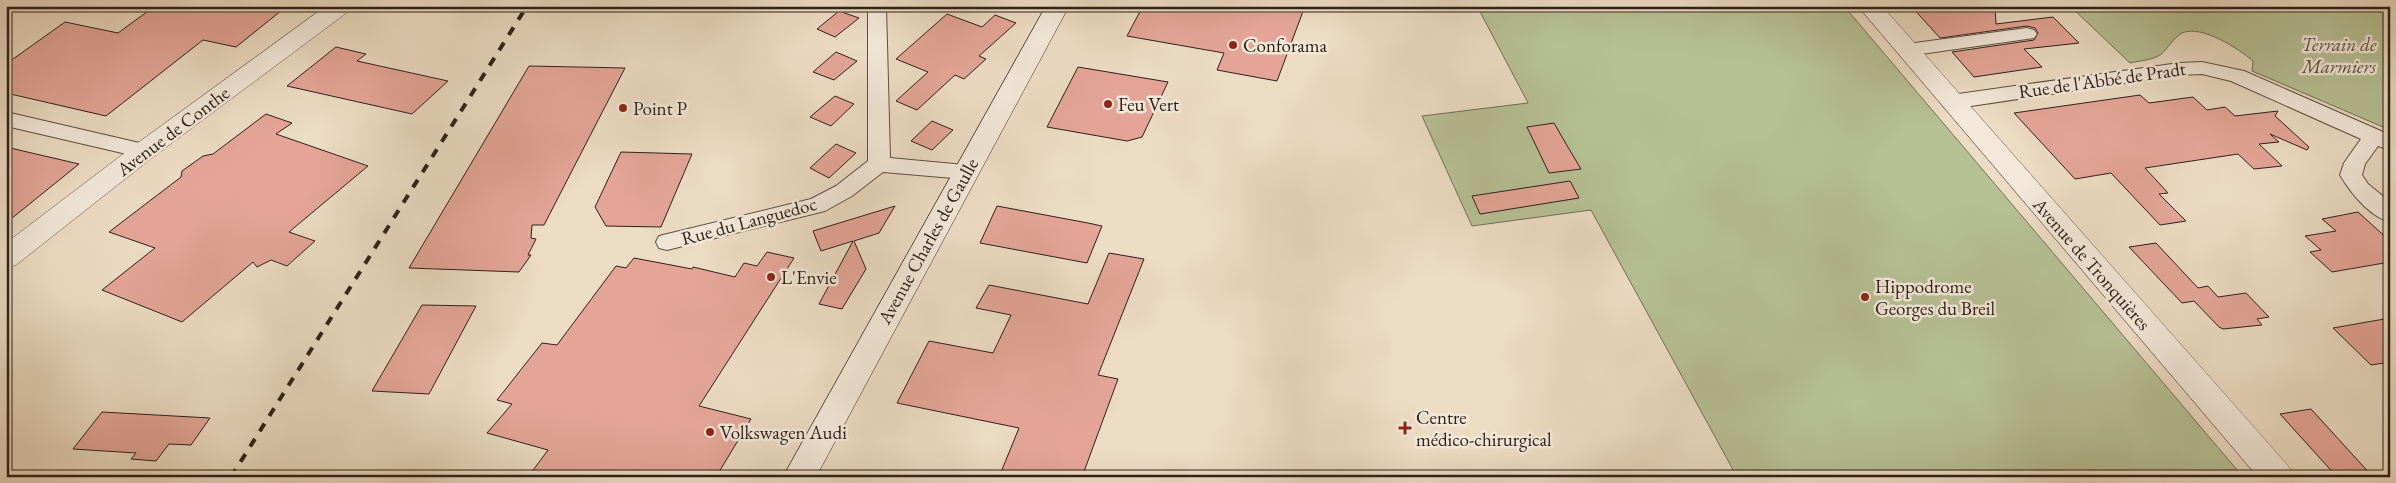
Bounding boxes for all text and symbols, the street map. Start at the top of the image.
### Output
park label: Terrain de Marmiers [2301,32,2377,79]
place label: Conforama [1243,33,1328,58]
marker: Conforama [1227,39,1239,51]
street label: Rue de l'Abbé de Pradt [2017,56,2187,104]
street label: Avenue de Conthe [111,80,235,182]
place label: Feu Vert [1118,92,1179,117]
place label: Point P [633,96,687,121]
marker: Feu Vert [1102,98,1114,110]
marker: Point P [617,102,629,114]
street label: Avenue Charles de Gaulle [871,153,984,329]
street label: Rue du Languedoc [679,191,820,251]
street label: Avenue de Tronquières [2027,192,2156,335]
place label: L'Envie [781,265,837,290]
marker: L'Envie [765,271,777,283]
place label: Hippodrome Georges du Breil [1875,274,1995,321]
marker: Hippodrome Georges du Breil [1859,291,1871,303]
place label: Centre médico-chirurgical [1416,405,1552,452]
place label: Volkswagen Audi [720,420,847,445]
marker: Centre médico-chirurgical [1398,421,1412,435]
marker: Volkswagen Audi [704,426,716,438]

